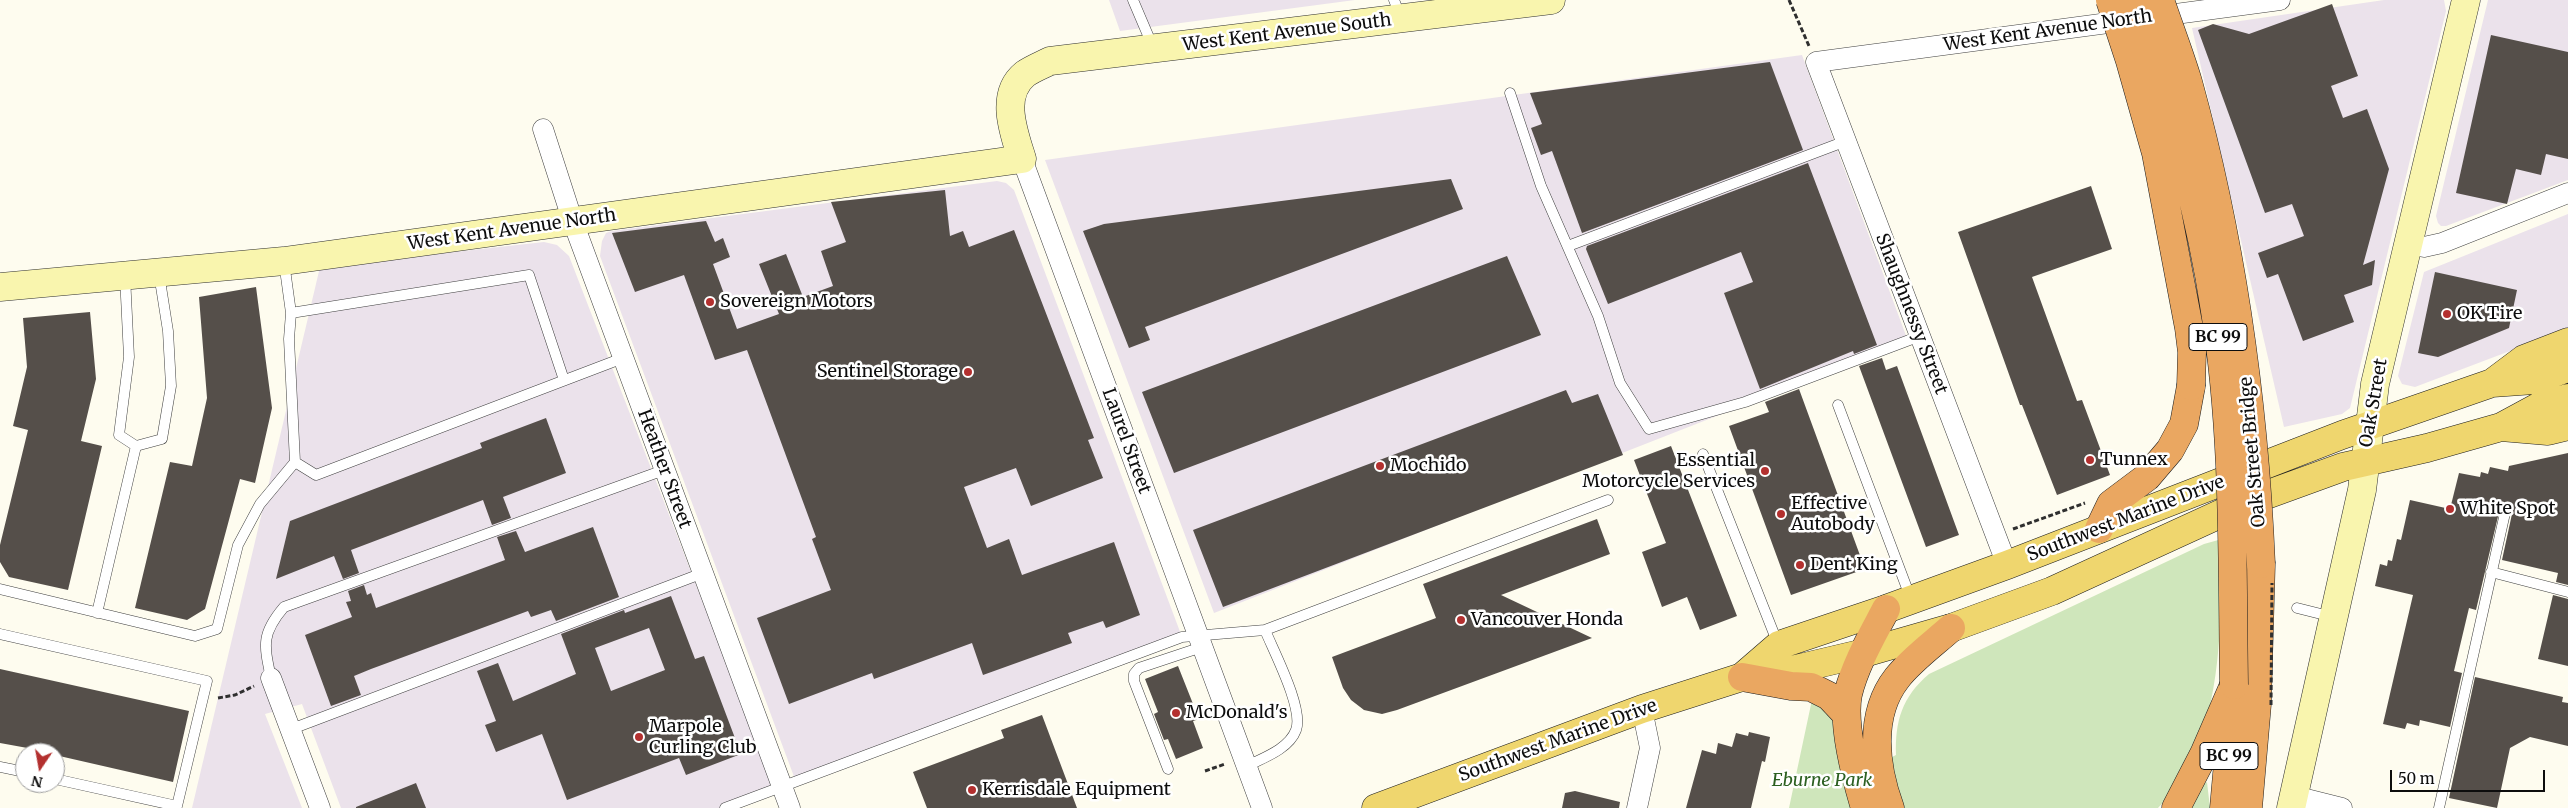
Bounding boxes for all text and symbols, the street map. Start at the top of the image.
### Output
street label: West Kent Avenue North [1942,6,2154,56]
street label: West Kent Avenue South [1181,9,1393,57]
street label: West Kent Avenue North [406,205,618,255]
street label: Shaughnessy Street [1870,230,1952,398]
place label: Sovereign Motors [720,291,873,313]
marker: Sovereign Motors [704,296,716,308]
place label: OK Tire [2457,303,2522,325]
marker: OK Tire [2441,308,2453,320]
road number: BC 99 [2189,324,2247,351]
street label: Oak Street [2356,357,2392,449]
place label: Sentinel Storage [817,361,958,383]
marker: Sentinel Storage [962,366,974,378]
street label: Oak Street Bridge [2236,376,2270,528]
street label: Laurel Street [1097,385,1155,497]
street label: Heather Street [632,407,696,531]
place label: Tunnex [2100,449,2168,471]
place label: Essential Motorcycle Services [1582,450,1755,492]
marker: Tunnex [2084,454,2096,466]
place label: Mochido [1390,455,1467,477]
marker: Mochido [1374,460,1386,472]
marker: Essential Motorcycle Services [1759,465,1771,477]
street label: Southwest Marine Drive [2024,471,2228,567]
place label: Effective Autobody [1791,493,1875,536]
place label: White Spot [2460,498,2556,520]
marker: White Spot [2444,503,2456,515]
marker: Effective Autobody [1775,508,1787,520]
place label: Dent King [1810,554,1898,576]
marker: Dent King [1794,559,1806,571]
place label: Vancouver Honda [1471,609,1623,631]
marker: Vancouver Honda [1455,614,1467,626]
street label: Southwest Marine Drive [1456,695,1660,787]
place label: McDonald's [1186,702,1288,724]
marker: McDonald's [1170,707,1182,719]
place label: Marpole Curling Club [649,716,757,759]
marker: Marpole Curling Club [633,731,645,743]
road number: BC 99 [2200,742,2258,769]
north arrow [15,743,65,793]
scale bar [2393,760,2548,792]
text: 50 m [2398,769,2435,788]
park label: Eburne Park [1772,770,1872,792]
text: N [30,772,44,792]
place label: Kerrisdale Equipment [982,779,1171,801]
marker: Kerrisdale Equipment [966,784,978,796]

